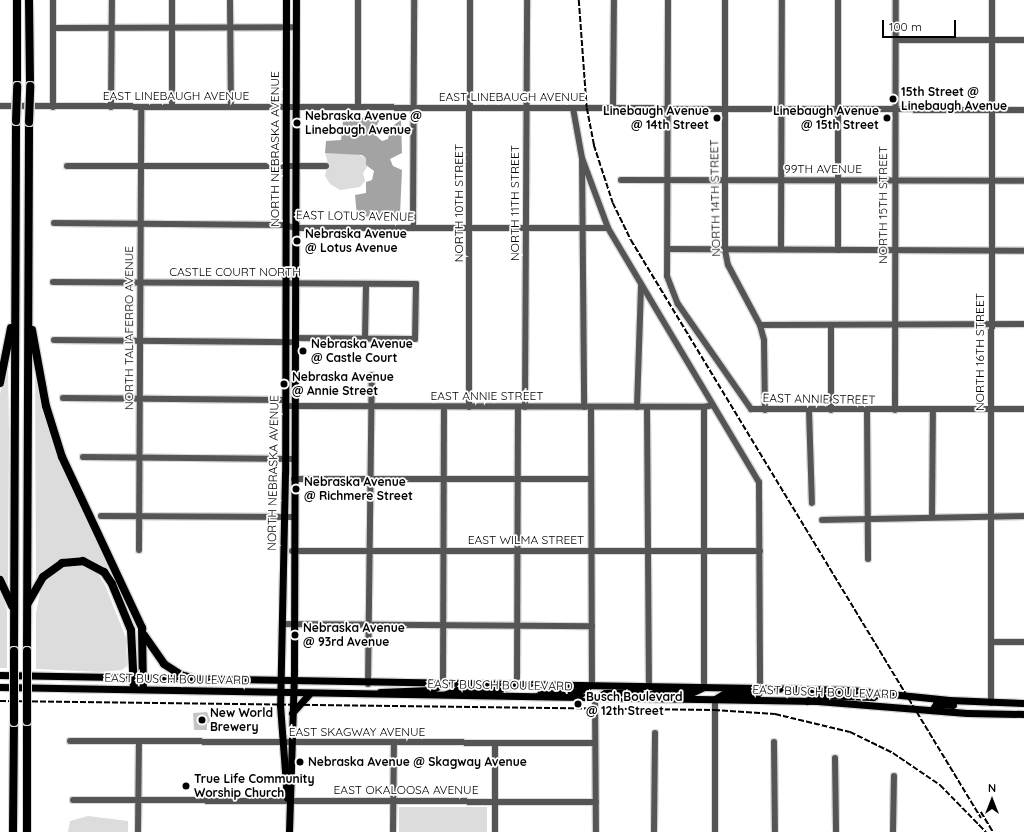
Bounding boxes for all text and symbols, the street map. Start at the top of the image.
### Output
scale bar [884,12,958,38]
text: 100 m [889,19,922,34]
street label: NORTH NEBRASKA AVENUE [268,71,282,227]
place label: 15th Street @ Linebaugh Avenue [901,85,1007,113]
street label: EAST LINEBAUGH AVENUE [103,89,249,103]
street label: EAST LINEBAUGH AVENUE [439,90,585,104]
marker: 15th Street @ Linebaugh Avenue [888,94,898,104]
place label: Linebaugh Avenue @ 14th Street [603,104,709,132]
place label: Linebaugh Avenue @ 15th Street [773,104,879,132]
place label: Nebraska Avenue @ Linebaugh Avenue [305,109,422,137]
marker: Linebaugh Avenue @ 14th Street [712,113,722,123]
marker: Linebaugh Avenue @ 15th Street [882,113,892,123]
marker: Nebraska Avenue @ Linebaugh Avenue [292,118,302,128]
street label: NORTH 14TH STREET [707,139,723,257]
street label: NORTH 10TH STREET [452,144,466,262]
street label: NORTH 11TH STREET [508,145,522,261]
street label: NORTH 15TH STREET [876,146,890,264]
street label: 99TH AVENUE [784,162,862,176]
street label: EAST LOTUS AVENUE [296,208,414,224]
place label: Nebraska Avenue @ Lotus Avenue [305,227,407,255]
marker: Nebraska Avenue @ Lotus Avenue [292,236,302,246]
street label: NORTH TALIAFERRO AVENUE [122,246,136,410]
street label: CASTLE COURT NORTH [169,265,301,279]
street label: NORTH 16TH STREET [973,293,987,411]
place label: Nebraska Avenue @ Castle Court [311,337,413,365]
marker: Nebraska Avenue @ Castle Court [298,346,308,356]
place label: Nebraska Avenue @ Annie Street [292,370,394,398]
marker: Nebraska Avenue @ Annie Street [279,379,289,389]
street label: EAST ANNIE STREET [430,389,544,403]
street label: EAST ANNIE STREET [762,391,876,407]
street label: NORTH NEBRASKA AVENUE [264,395,282,551]
place label: Nebraska Avenue @ Richmere Street [304,475,413,503]
marker: Nebraska Avenue @ Richmere Street [291,484,301,494]
street label: EAST WILMA STREET [468,533,584,547]
place label: Nebraska Avenue @ 93rd Avenue [303,621,405,649]
marker: Nebraska Avenue @ 93rd Avenue [290,630,300,640]
street label: EAST BUSCH BOULEVARD [104,671,250,687]
street label: EAST BUSCH BOULEVARD [427,677,573,693]
street label: EAST BUSCH BOULEVARD [752,682,898,702]
place label: Busch Boulevard @ 12th Street [586,690,683,718]
marker: Busch Boulevard @ 12th Street [573,699,583,709]
place label: New World Brewery [210,706,273,734]
marker: New World Brewery [197,715,207,725]
street label: EAST SKAGWAY AVENUE [289,725,425,739]
place label: Nebraska Avenue @ Skagway Avenue [308,755,527,769]
marker: Nebraska Avenue @ Skagway Avenue [295,757,305,767]
place label: True Life Community Worship Church [194,772,315,800]
north arrow [972,780,1012,820]
marker: True Life Community Worship Church [181,781,191,791]
text: N [988,781,996,795]
street label: EAST OKALOOSA AVENUE [334,783,478,797]

